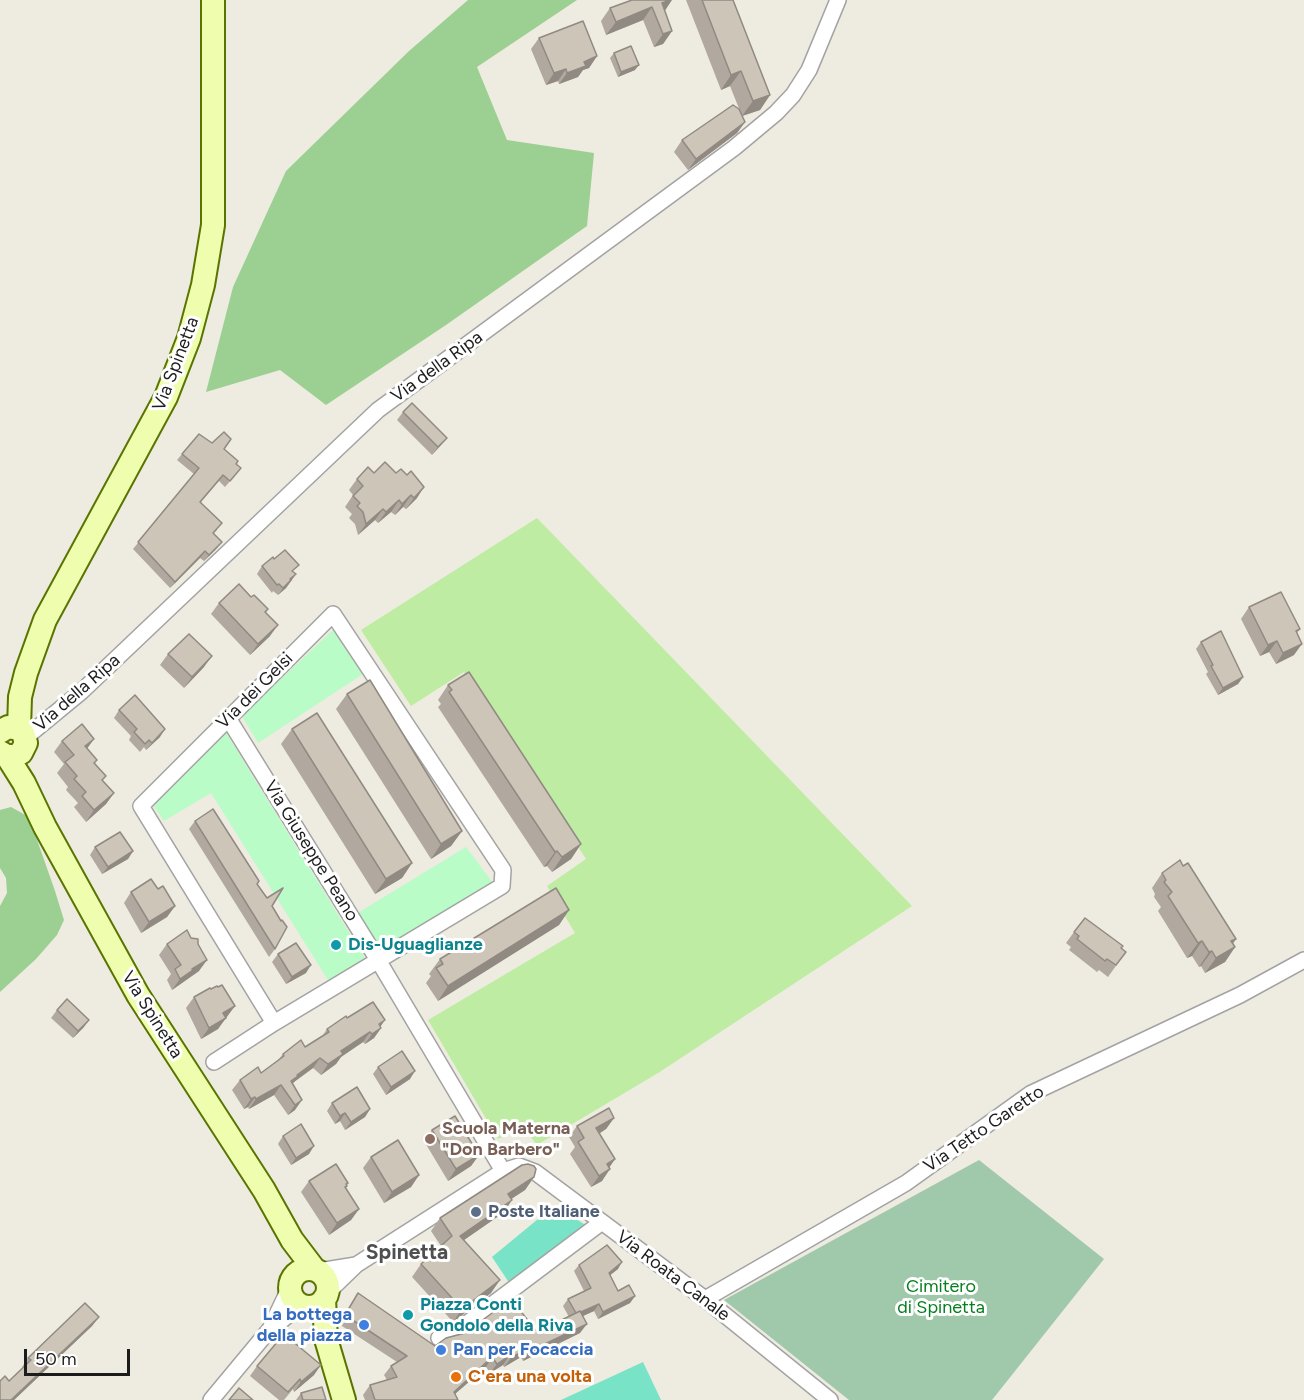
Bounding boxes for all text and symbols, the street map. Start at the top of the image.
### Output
street label: Via Spinetta [148,314,204,414]
street label: Via della Ripa [387,327,487,407]
street label: Via dei Gelsi [212,648,298,734]
street label: Via della Ripa [29,650,125,736]
street label: Via Giuseppe Peano [259,777,363,925]
place label: Dis-Uguaglianze [348,934,483,956]
marker: Dis-Uguaglianze [329,938,343,952]
street label: Via Spinetta [117,967,187,1063]
street label: Via Tetto Garetto [920,1081,1048,1177]
place label: Scuola Materna "Don Barbero" [442,1118,570,1160]
marker: Scuola Materna "Don Barbero" [423,1132,437,1146]
place label: Poste Italiane [488,1201,600,1223]
marker: Poste Italiane [469,1205,483,1219]
street label: Via Roata Canale [612,1226,734,1326]
district label: Spinetta [366,1240,448,1266]
park label: Cimitero di Spinetta [897,1276,985,1318]
place label: Piazza Conti Gondolo della Riva [420,1294,573,1336]
place label: La bottega della piazza [257,1304,352,1346]
marker: Piazza Conti Gondolo della Riva [401,1308,415,1322]
marker: La bottega della piazza [357,1318,371,1332]
scale bar [27,1337,134,1375]
place label: Pan per Focaccia [453,1339,593,1361]
marker: Pan per Focaccia [434,1343,448,1357]
text: 50 m [35,1348,77,1370]
place label: C'era una volta [468,1366,592,1388]
marker: C'era una volta [449,1370,463,1384]

